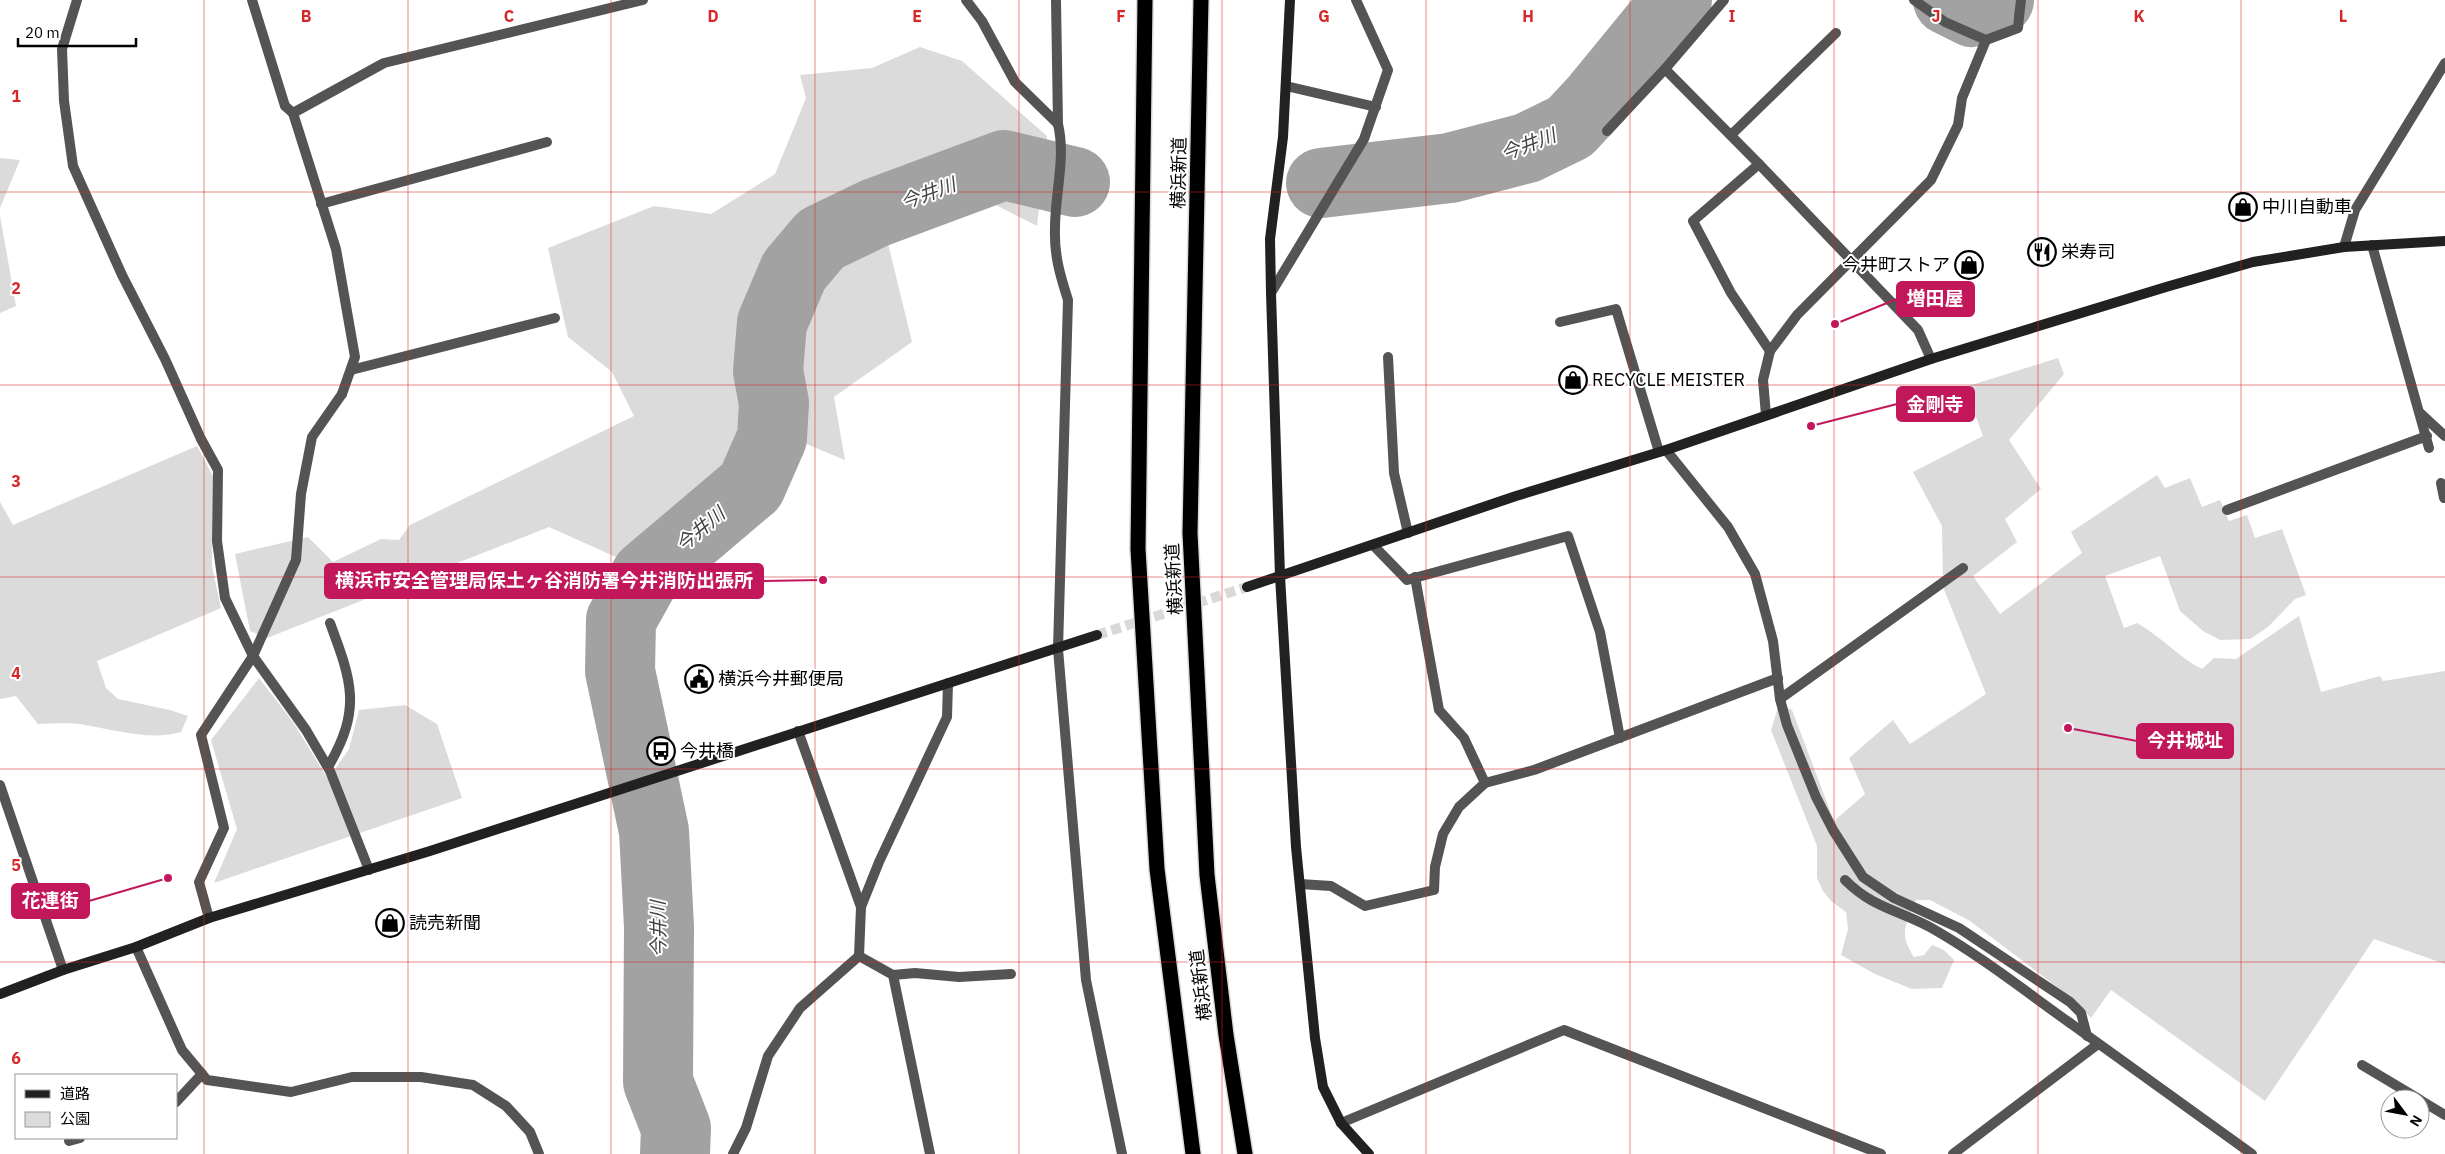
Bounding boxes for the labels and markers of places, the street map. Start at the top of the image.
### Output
shop icon: 中川自動車 [2228,192,2258,222]
place label: 中川自動車 [2262,195,2352,218]
restaurant icon: 栄寿司 [2027,237,2057,267]
place label: 栄寿司 [2061,240,2115,263]
shop icon: 今井町ストア [1954,250,1984,280]
place label: 今井町ストア [1842,253,1950,276]
callout: 増田屋 [1897,282,1974,316]
shop icon: RECYCLE MEISTER [1558,365,1588,395]
place label: RECYCLE MEISTER [1592,368,1745,391]
callout: 金剛寺 [1897,387,1974,421]
callout: 横浜市安全管理局保土ヶ谷消防署今井消防出張所 [325,564,763,598]
public building icon: 横浜今井郵便局 [684,664,714,694]
place label: 横浜今井郵便局 [718,667,844,690]
callout: 今井城址 [2137,724,2233,758]
bus stop icon: 今井橋 [646,736,676,766]
place label: 今井橋 [680,739,734,762]
callout: 花連街 [12,884,89,918]
shop icon: 読売新聞 [375,908,405,938]
place label: 読売新聞 [409,911,481,934]

